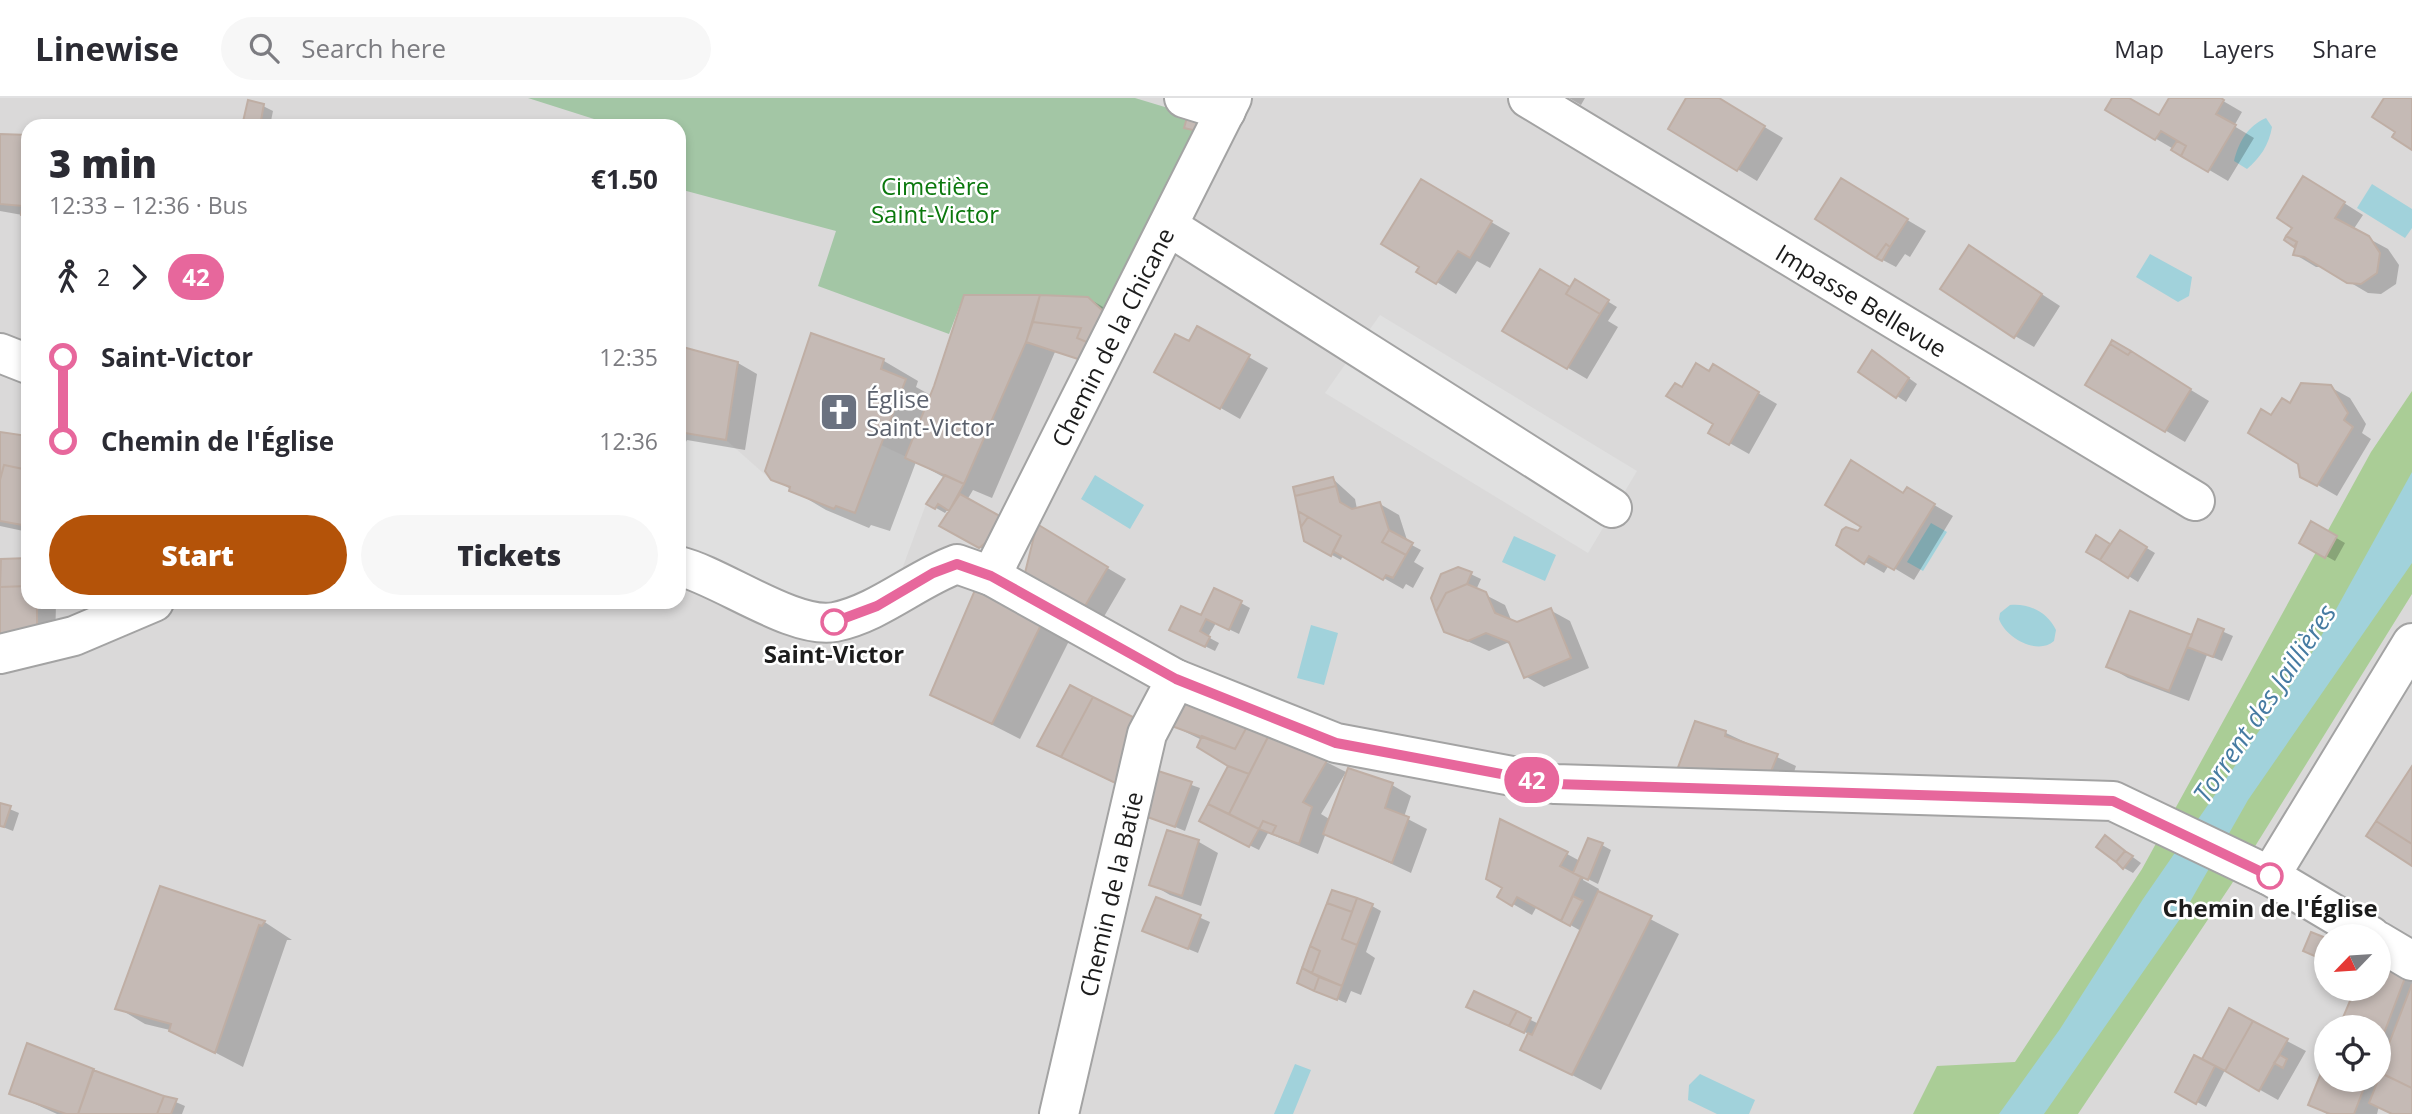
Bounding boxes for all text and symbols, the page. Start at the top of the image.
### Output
search box [221,17,711,80]
text: Linewise [35,26,179,71]
icon: search [245,29,283,67]
text: Search here [301,30,446,66]
text: Map [2114,32,2164,65]
text: Layers [2202,32,2275,65]
text: Share [2313,32,2377,65]
text: 3 min [49,137,157,189]
text: €1.50 [591,161,658,197]
park label: Cimetière Saint-Victor [871,169,999,230]
text: 12:33 – 12:36 · Bus [49,189,248,221]
street label: Chemin de la Chicane [1043,221,1181,452]
street label: Impasse Bellevue [1770,235,1954,364]
icon: walk [49,258,87,296]
icon: forward [120,258,158,296]
text: 42 [182,260,210,293]
text: 2 [97,261,110,293]
text: Saint-Victor [101,339,253,375]
text: 12:35 [599,341,658,373]
place label: Église Saint-Victor [866,382,994,443]
church icon: Église Saint-Victor [818,391,860,433]
text: Chemin de l'Église [101,423,334,459]
text: 12:36 [599,425,658,457]
button: Start [49,515,347,595]
button: Tickets [361,515,658,595]
water label: Torrent des Jaillières [2184,596,2344,810]
marker: Saint-Victor [821,609,847,635]
place label: Saint-Victor [764,637,904,670]
line badge: 42 [1500,757,1564,803]
text: 42 [1518,763,1546,796]
street label: Chemin de la Batie [1070,788,1150,1000]
marker: Chemin de l'Église [2257,863,2283,889]
place label: Chemin de l'Église [2162,891,2378,924]
north arrow [2314,924,2390,1001]
map controls [2314,924,2391,1092]
button: locate [2314,1015,2391,1092]

